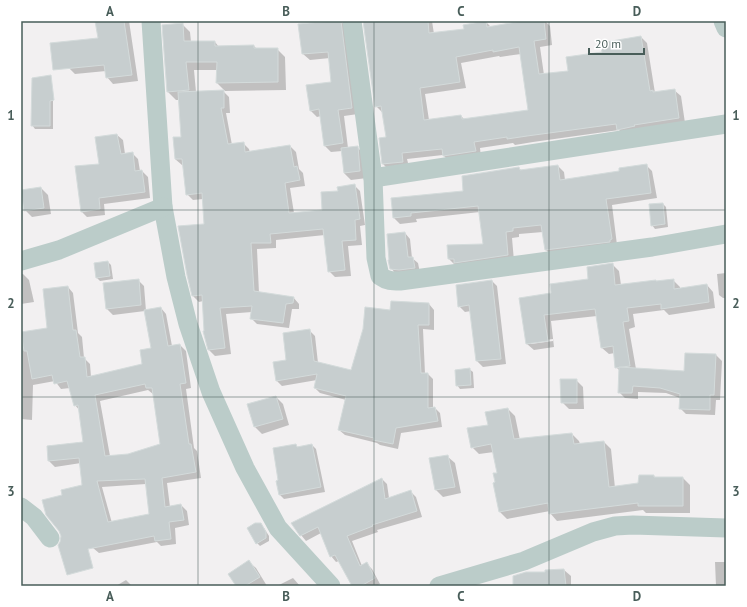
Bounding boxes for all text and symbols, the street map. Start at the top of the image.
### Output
text: A [106,3,114,20]
text: B [282,3,290,20]
text: C [457,3,465,20]
text: D [633,3,641,20]
scale bar [589,30,644,56]
text: 20 m [595,36,621,51]
text: 1 [7,107,15,124]
text: 1 [732,107,740,124]
text: 2 [7,295,15,312]
text: 2 [732,295,740,312]
text: 3 [7,483,15,500]
text: 3 [732,483,740,500]
text: A [106,588,114,605]
text: B [282,588,290,605]
text: C [457,588,465,605]
text: D [633,588,641,605]

